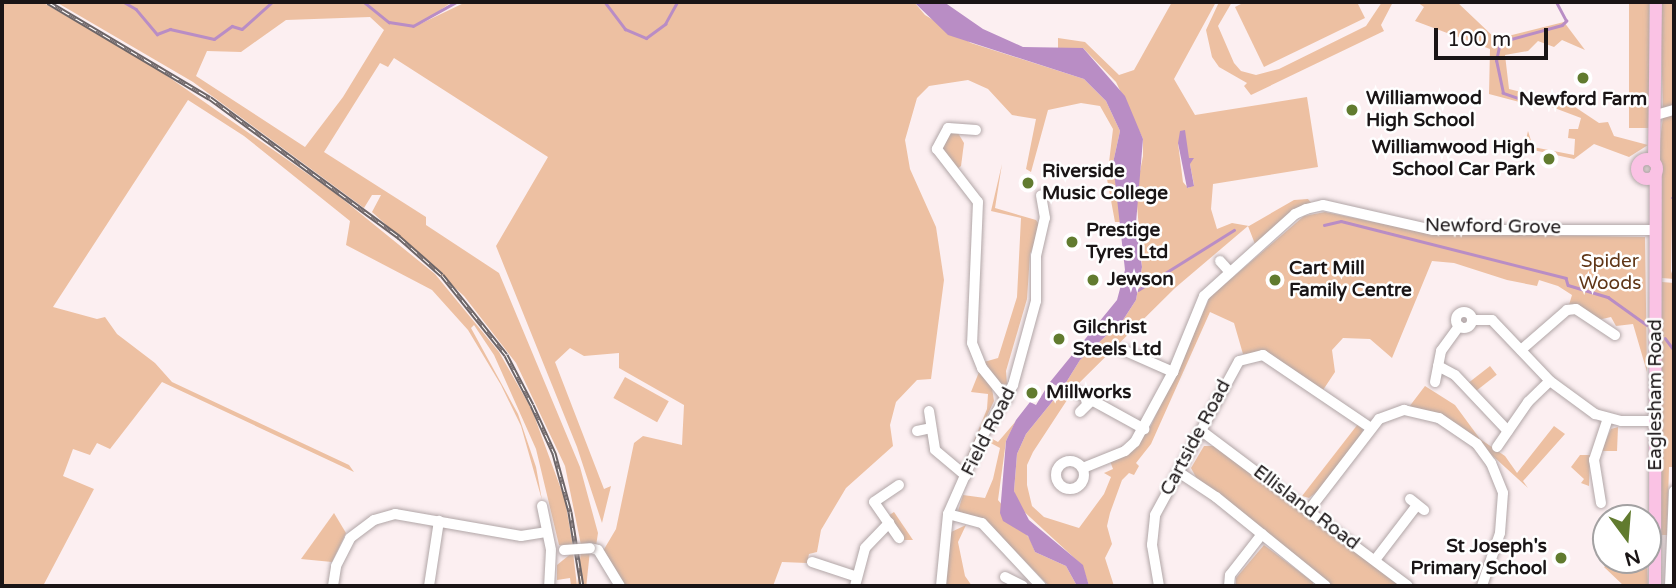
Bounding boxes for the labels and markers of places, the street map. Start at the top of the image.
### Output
marker: Newford Farm [1575,70,1591,86]
place label: Williamwood High School [1366,88,1482,132]
place label: Newford Farm [1519,89,1647,111]
marker: Williamwood High School [1344,102,1360,118]
place label: Williamwood High School Car Park [1372,137,1535,181]
marker: Williamwood High School Car Park [1541,151,1557,167]
place label: Riverside Music College [1042,161,1168,205]
marker: Riverside Music College [1020,175,1036,191]
place label: Prestige Tyres Ltd [1086,220,1168,264]
marker: Prestige Tyres Ltd [1064,234,1080,250]
place label: Cart Mill Family Centre [1289,258,1412,302]
place label: Jewson [1107,269,1174,291]
marker: Jewson [1085,272,1101,288]
marker: Cart Mill Family Centre [1267,272,1283,288]
place label: Gilchrist Steels Ltd [1073,317,1162,361]
marker: Gilchrist Steels Ltd [1051,331,1067,347]
place label: Millworks [1046,382,1131,404]
marker: Millworks [1024,385,1040,401]
place label: St Joseph's Primary School [1411,536,1547,580]
marker: St Joseph's Primary School [1553,550,1569,566]

